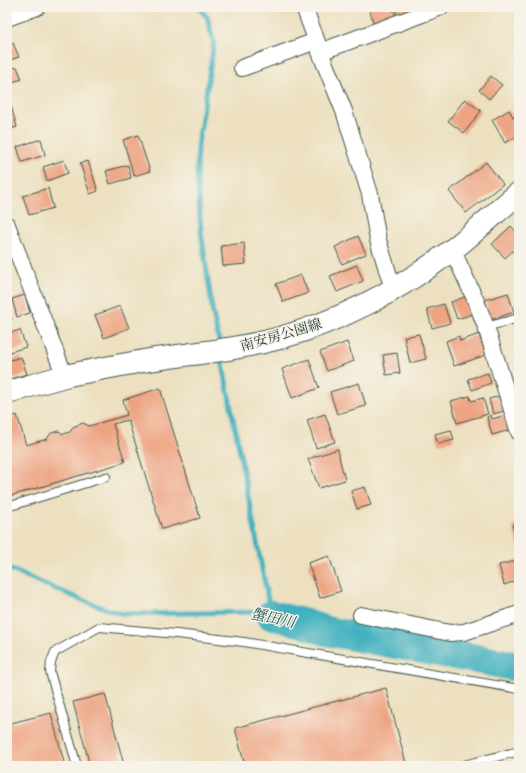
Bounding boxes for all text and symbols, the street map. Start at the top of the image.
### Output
street label: 南安房公園線 [238,314,324,356]
water label: 蟹田川 [249,604,299,633]

